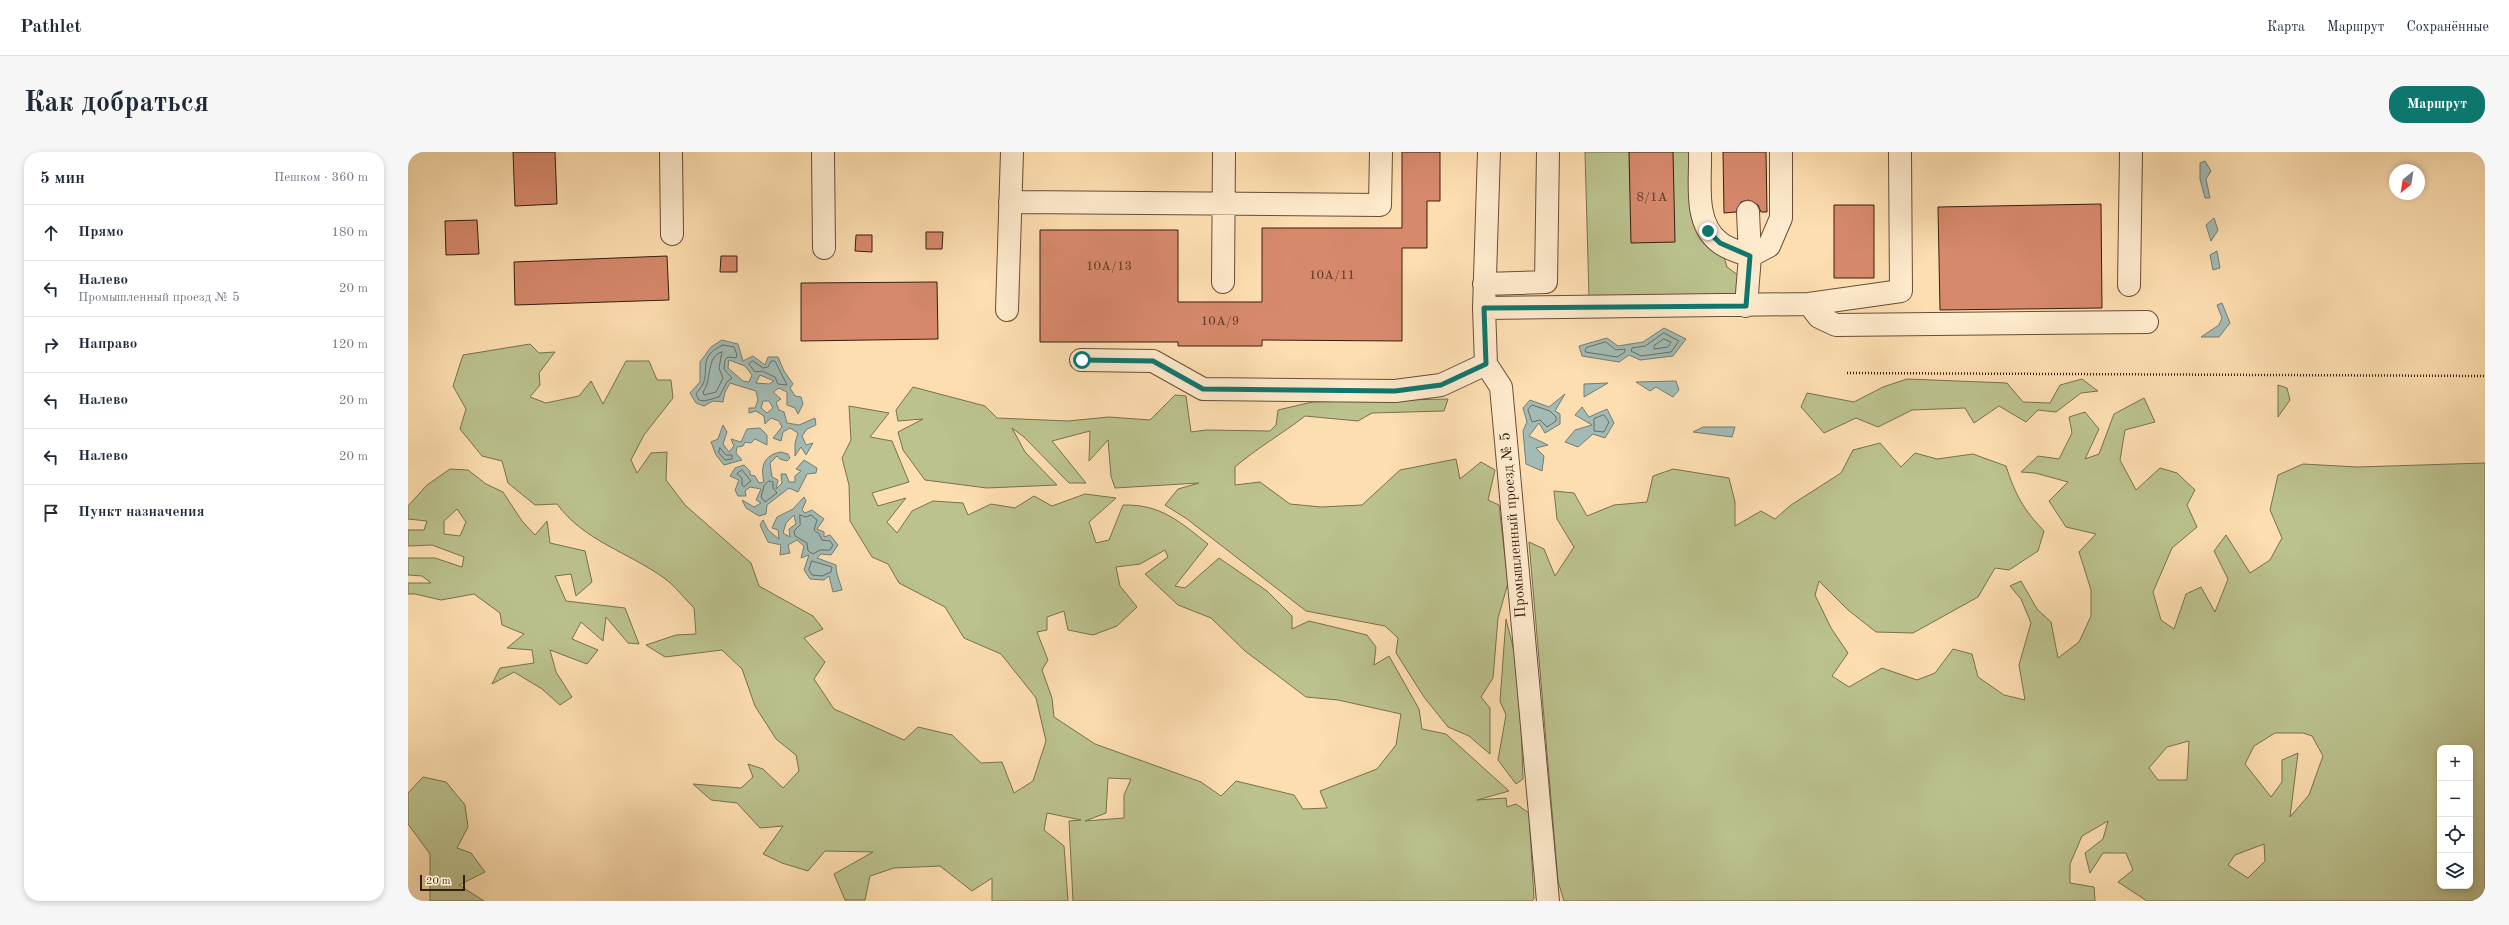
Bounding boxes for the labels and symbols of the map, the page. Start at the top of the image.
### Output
north arrow [2389,164,2425,200]
house number: 8/1А [1637,191,1667,204]
route end [1699,222,1717,240]
house number: 10А/13 [1086,260,1132,273]
house number: 10А/11 [1309,269,1355,282]
house number: 10А/9 [1201,315,1239,328]
route start [1073,351,1091,369]
street label: Промышленный проезд № 5 [1498,431,1530,619]
scale bar [420,873,465,892]

